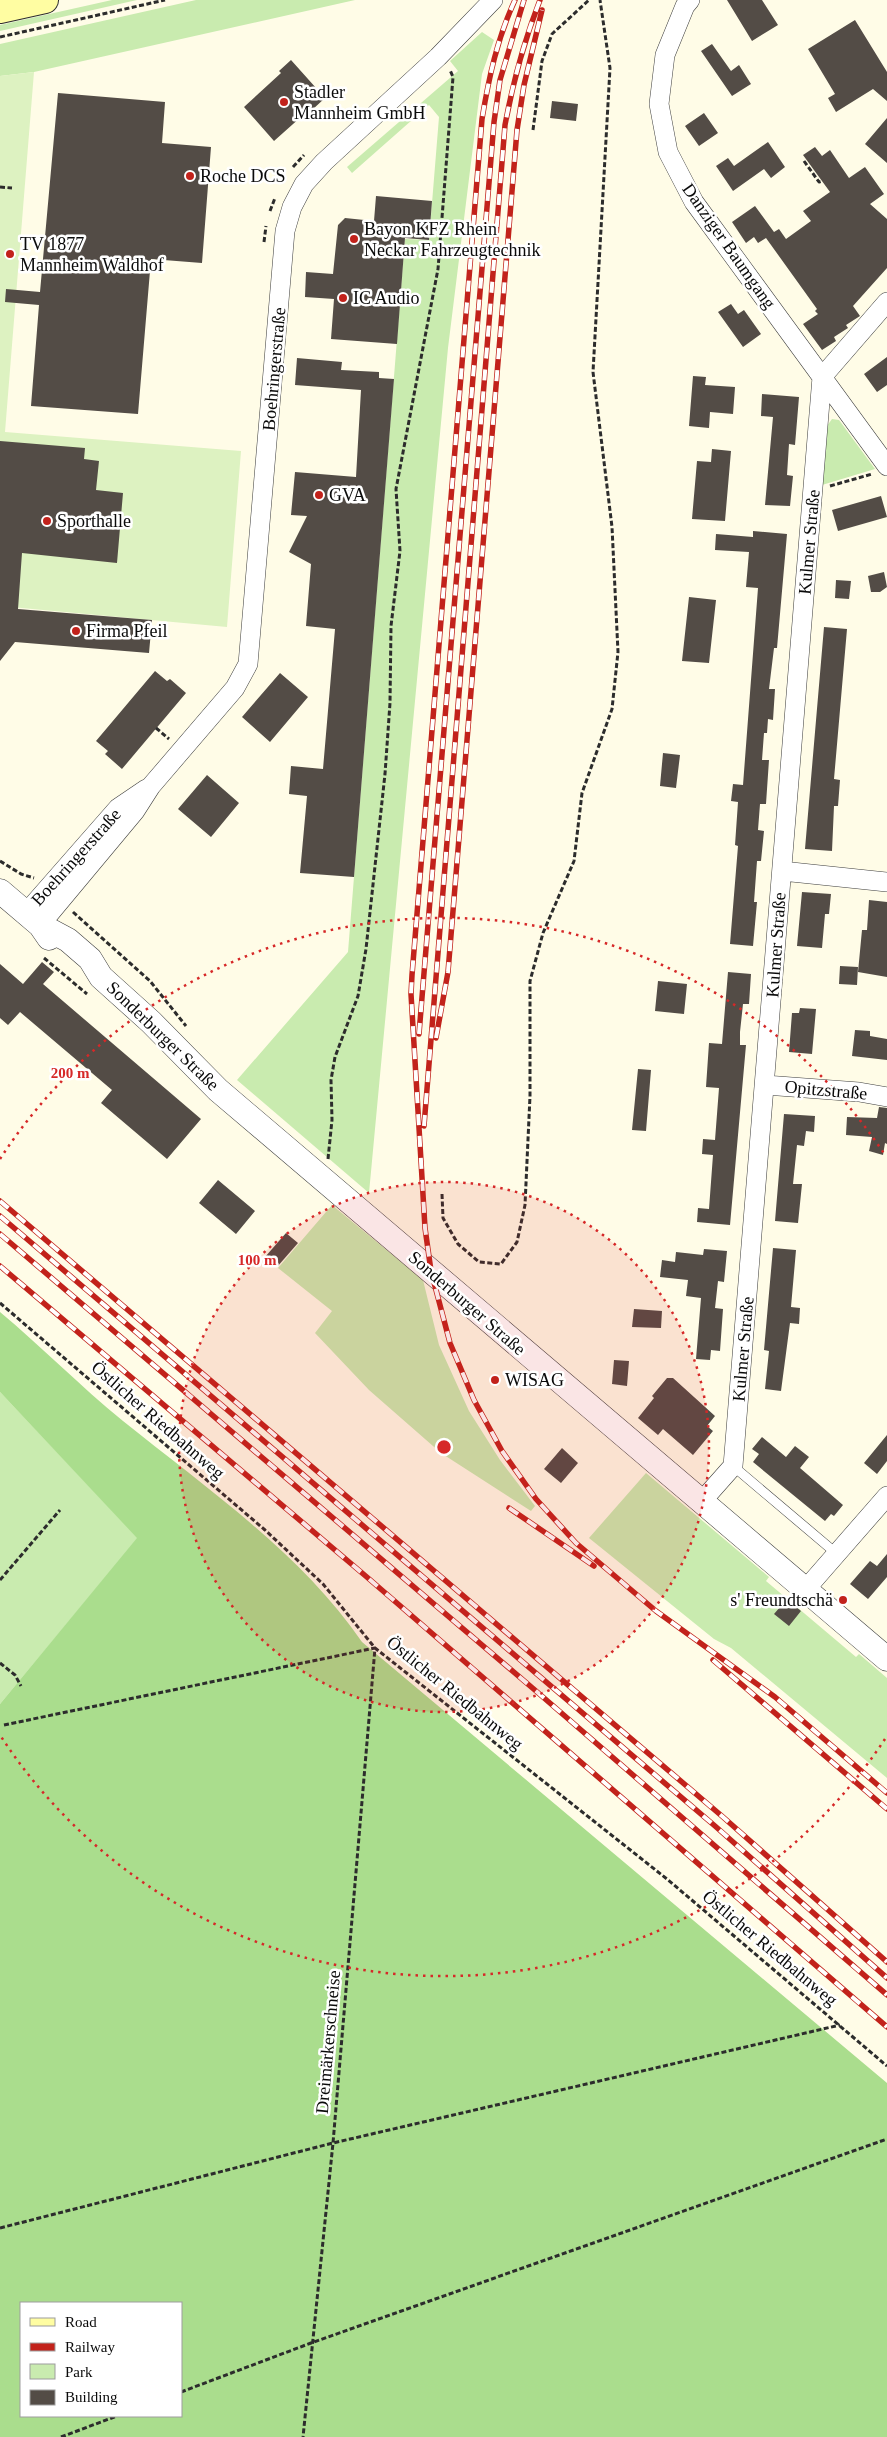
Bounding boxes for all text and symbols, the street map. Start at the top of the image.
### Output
place label: Stadler Mannheim GmbH [294,82,425,123]
marker: Stadler Mannheim GmbH [278,96,290,108]
place label: Roche DCS [200,166,286,186]
marker: Roche DCS [184,170,196,182]
street label: Danziger Baumgang [678,179,780,313]
place label: Bayon KFZ Rhein Neckar Fahrzeugtechnik [364,219,540,260]
marker: Bayon KFZ Rhein Neckar Fahrzeugtechnik [348,233,360,245]
place label: TV 1877 Mannheim Waldhof [20,234,164,275]
marker: TV 1877 Mannheim Waldhof [4,248,16,260]
place label: IC Audio [353,288,420,308]
marker: IC Audio [337,292,349,304]
street label: Boehringerstraße [259,306,289,432]
place label: GVA [329,485,366,505]
marker: GVA [313,489,325,501]
street label: Kulmer Straße [794,489,824,595]
place label: Sporthalle [57,511,131,531]
marker: Sporthalle [41,515,53,527]
place label: Firma Pfeil [86,621,168,641]
marker: Firma Pfeil [70,625,82,637]
street label: Boehringerstraße [27,804,125,910]
street label: Kulmer Straße [762,892,790,998]
street label: Sonderburger Straße [103,977,223,1095]
text: 200 m [51,1065,90,1081]
street label: Opitzstraße [784,1076,868,1104]
street label: Sonderburger Straße [405,1247,529,1359]
text: 100 m [238,1252,277,1268]
street label: Kulmer Straße [728,1296,758,1402]
street label: Östlicher Riedbahnweg [87,1357,229,1483]
place label: WISAG [505,1370,564,1390]
marker: WISAG [489,1374,501,1386]
centre of rings [435,1438,453,1456]
place label: s' Freundtschä [730,1590,833,1610]
marker: s' Freundtschä [837,1594,849,1606]
street label: Östlicher Riedbahnweg [383,1632,527,1754]
street label: Östlicher Riedbahnweg [699,1886,841,2010]
street label: Dreimärkerschneise [312,1969,344,2115]
legend [20,2302,182,2417]
text: Road [65,2314,97,2330]
text: Railway [65,2339,115,2355]
text: Park [65,2364,93,2380]
text: Building [65,2389,118,2405]

